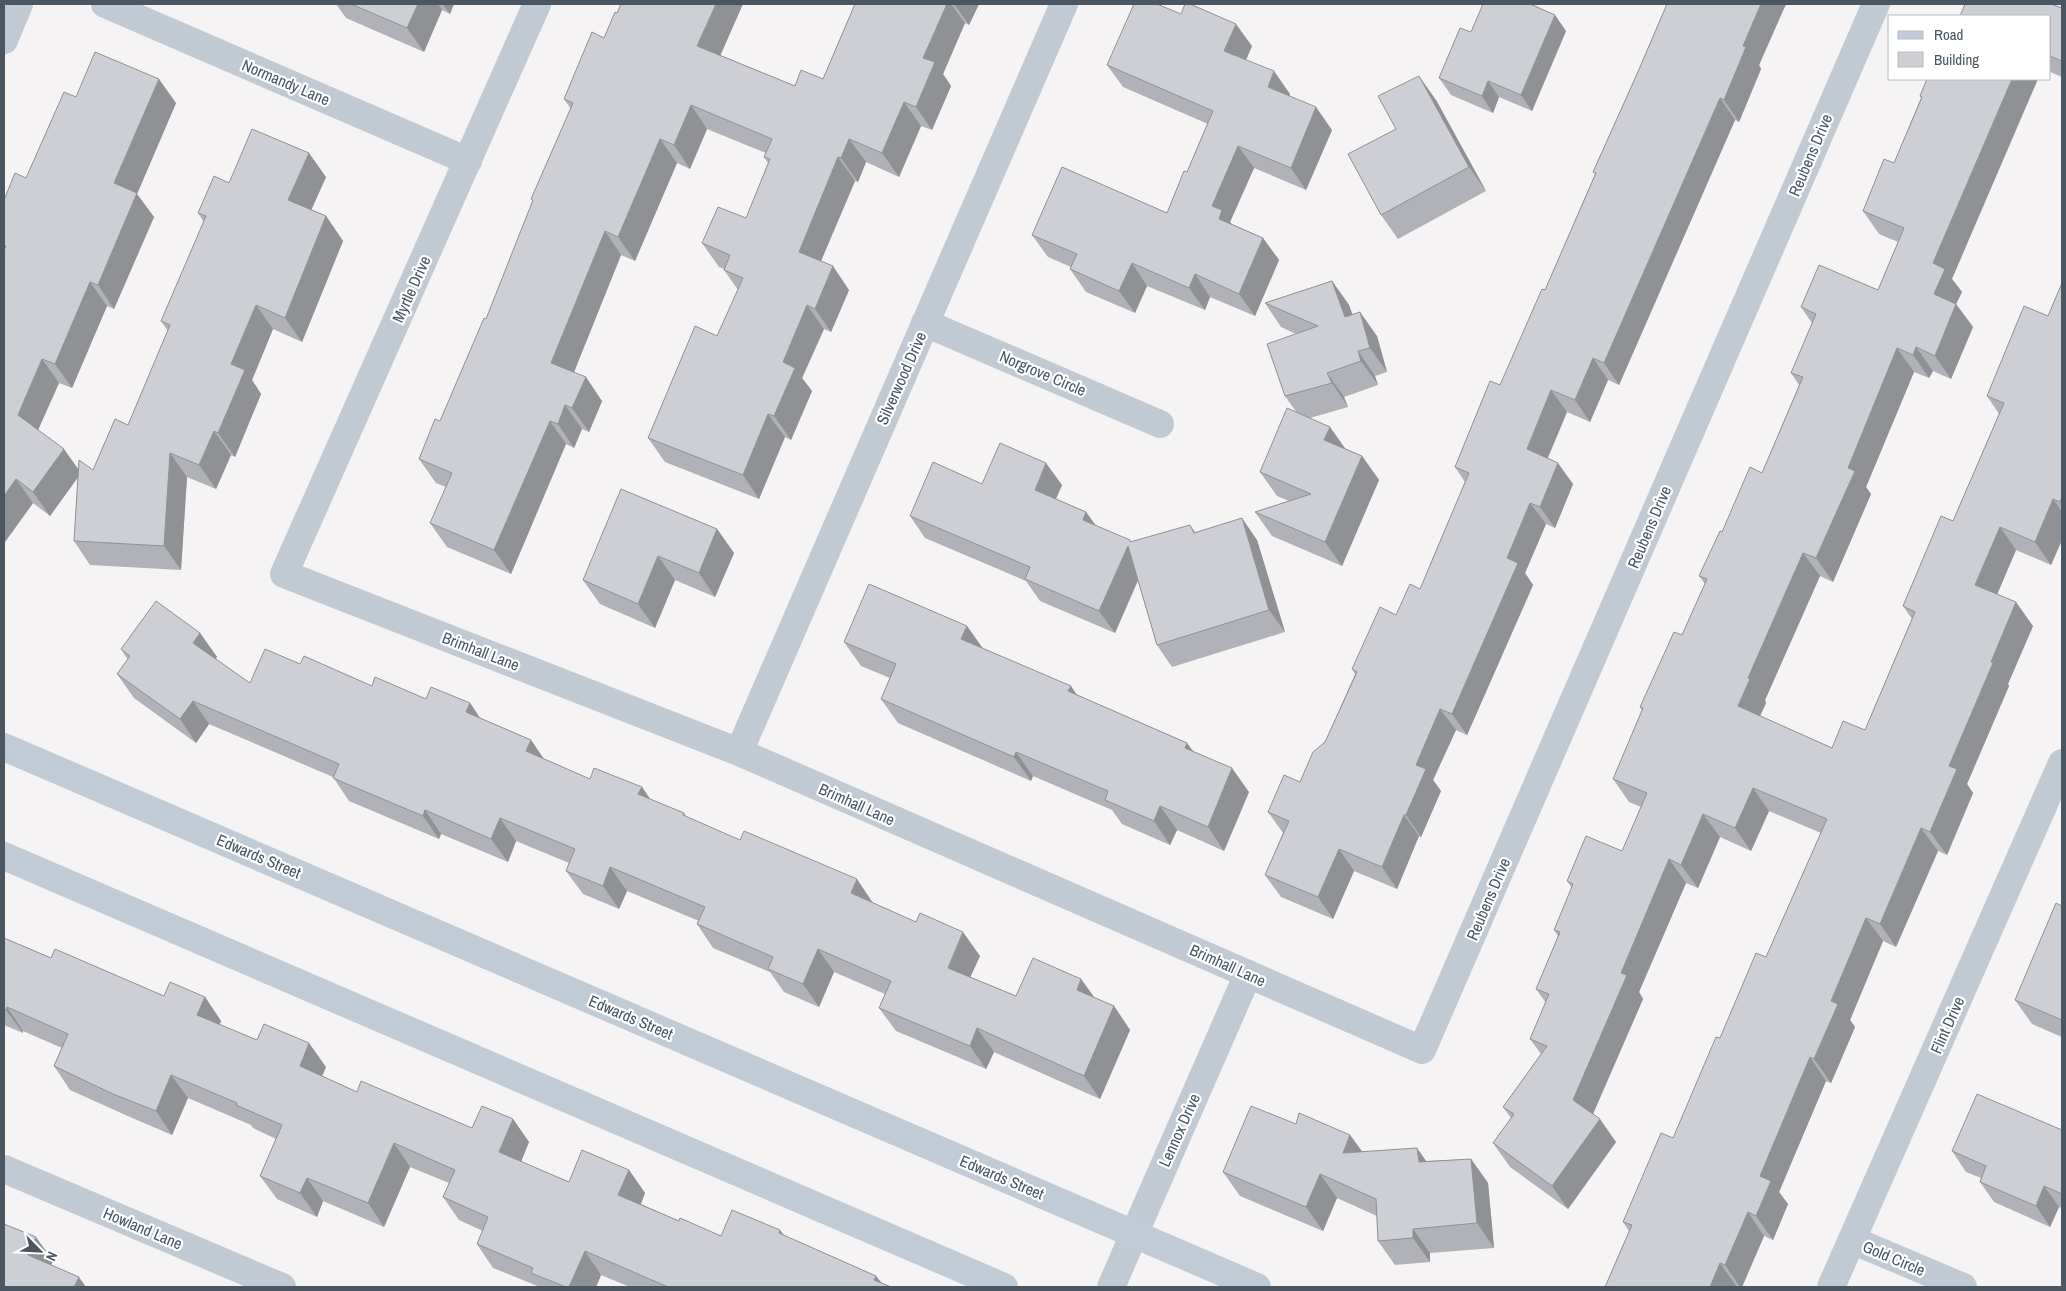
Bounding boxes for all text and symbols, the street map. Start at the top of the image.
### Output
legend [1888,15,2051,80]
text: Road [1934,24,1963,45]
text: Building [1934,49,1979,70]
street label: Normandy Lane [239,54,333,110]
street label: Reubens Drive [1783,110,1837,200]
street label: Myrtle Drive [387,252,435,326]
street label: Silverwood Drive [871,328,931,428]
street label: Norgrove Circle [996,345,1090,401]
street label: Reubens Drive [1622,482,1676,572]
street label: Brimhall Lane [439,626,523,676]
street label: Brimhall Lane [816,777,898,831]
street label: Edwards Street [213,828,305,884]
street label: Reubens Drive [1461,854,1515,944]
street label: Brimhall Lane [1187,938,1269,992]
street label: Edwards Street [585,989,677,1045]
street label: Flint Drive [1925,993,1969,1057]
street label: Lennox Drive [1153,1090,1205,1170]
street label: Edwards Street [956,1149,1048,1205]
street label: Howland Lane [100,1201,186,1255]
north arrow [15,1226,65,1276]
street label: Gold Circle [1859,1235,1929,1281]
text: N [42,1249,62,1264]

